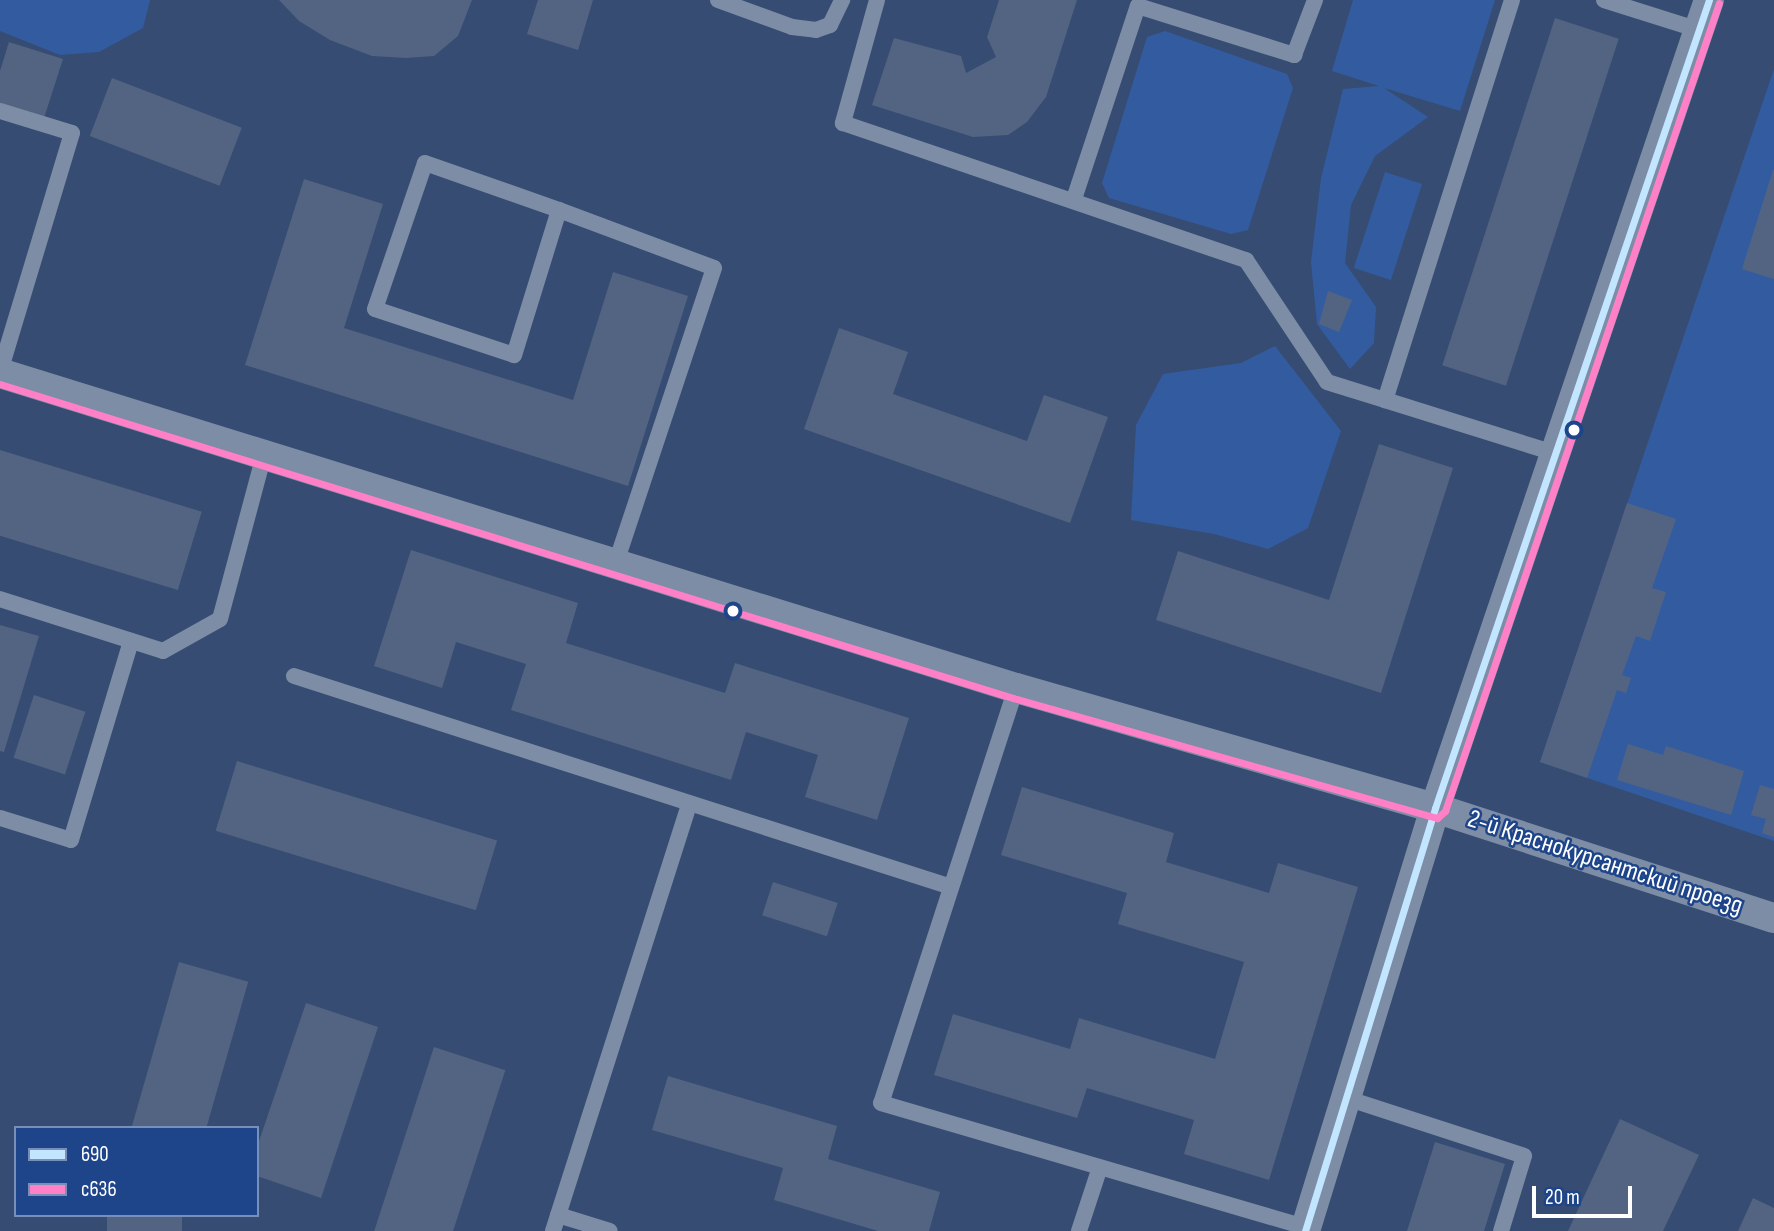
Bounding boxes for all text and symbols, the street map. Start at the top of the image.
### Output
unlabelled marker [1567,423,1581,437]
unlabelled marker [726,604,740,618]
street label: 2-й Краснокурсантский проезд [1464,804,1746,922]
legend [14,1126,259,1217]
text: 690 [81,1142,109,1167]
scale bar [1536,1172,1636,1216]
text: с636 [81,1177,117,1202]
text: 20 m [1545,1185,1580,1210]

